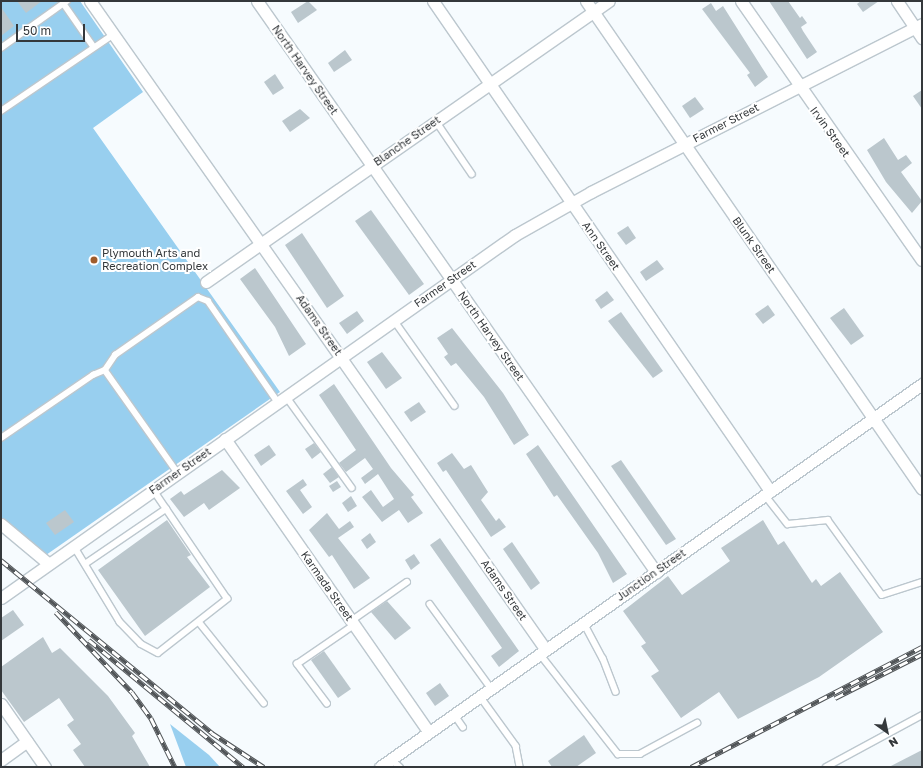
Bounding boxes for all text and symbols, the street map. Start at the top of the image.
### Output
scale bar [18,16,87,42]
text: 50 m [23,23,51,38]
street label: North Harvey Street [269,23,341,117]
street label: Farmer Street [691,101,761,145]
street label: Irvin Street [807,104,853,160]
street label: Blanche Street [371,113,443,169]
street label: Blunk Street [730,214,778,276]
street label: Ann Street [579,219,623,273]
place label: Plymouth Arts and Recreation Complex [102,247,208,273]
marker: Plymouth Arts and Recreation Complex [89,255,99,265]
street label: Farmer Street [412,258,478,310]
street label: North Harvey Street [455,289,527,383]
street label: Adams Street [293,292,345,358]
street label: Farmer Street [147,445,213,497]
street label: Junction Street [614,546,688,604]
street label: Karmada Street [298,549,356,623]
street label: Adams Street [478,557,530,623]
north arrow [867,712,907,752]
text: N [887,735,901,750]

